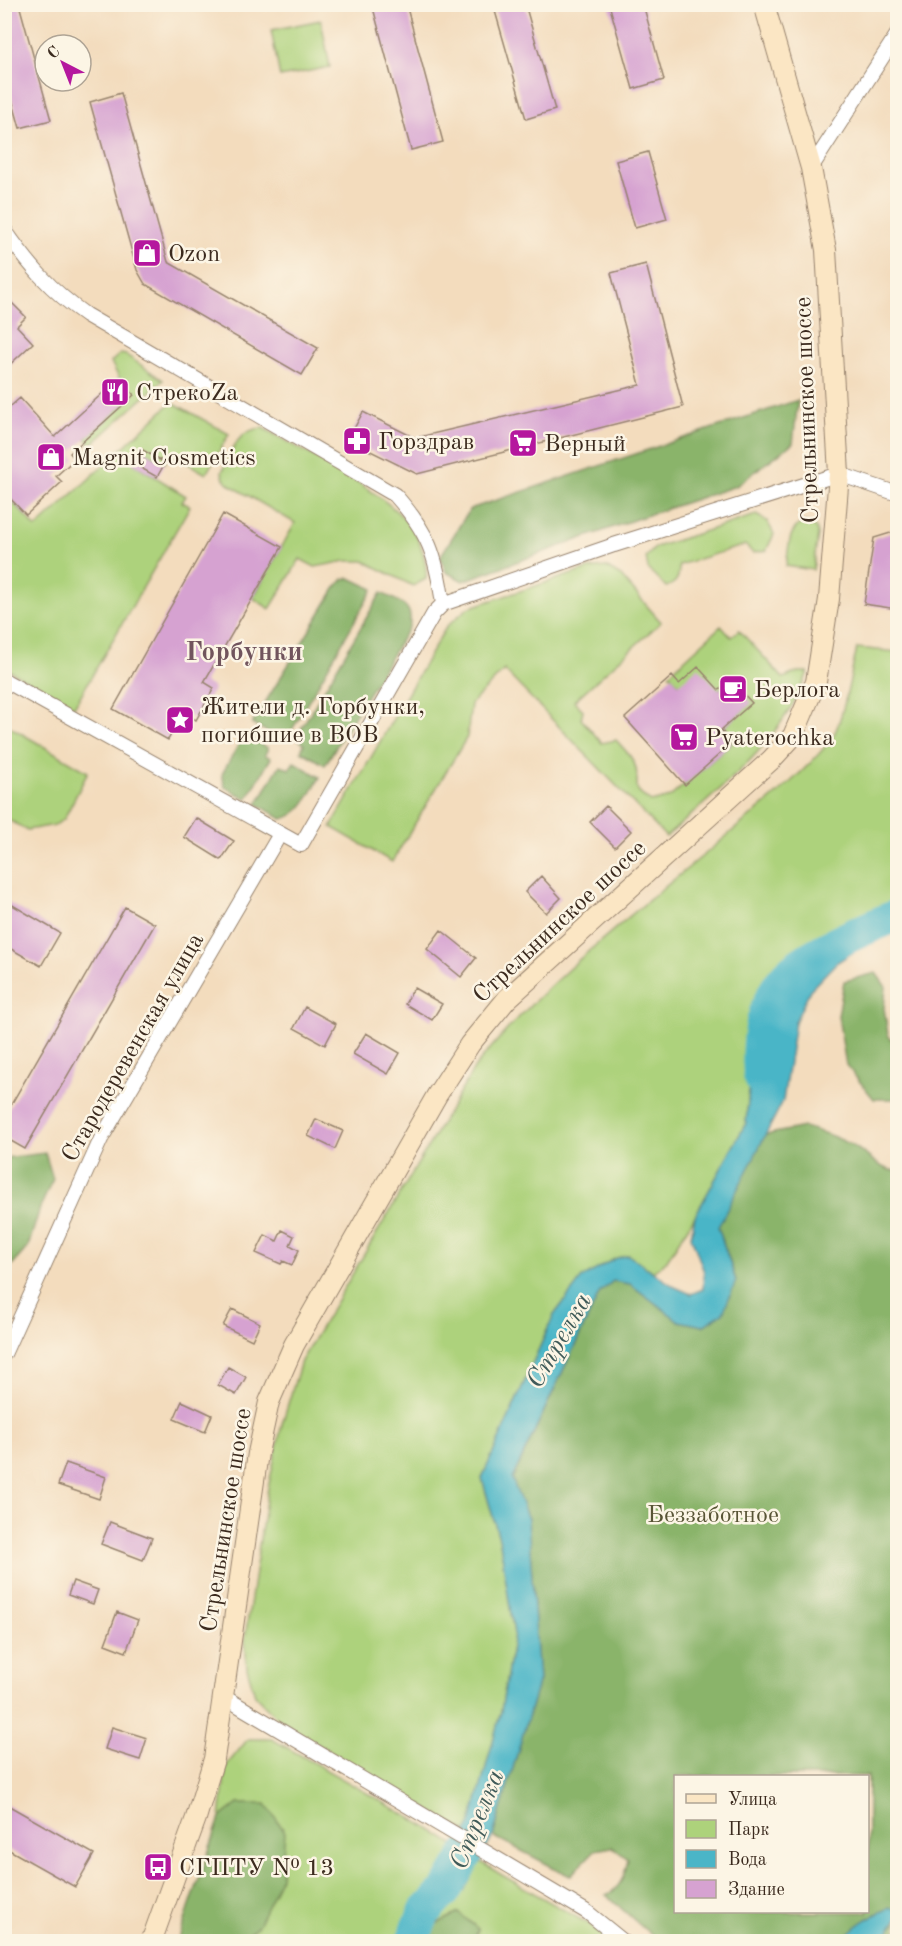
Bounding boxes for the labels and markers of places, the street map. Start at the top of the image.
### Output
shop icon: Ozon [131,237,163,269]
place label: Ozon [168,243,220,267]
restaurant icon: СтрекоZа [99,376,131,408]
place label: СтрекоZа [136,382,238,406]
pharmacy icon: Горздрав [341,425,373,457]
supermarket icon: Верный [507,427,539,459]
place label: Горздрав [378,431,474,455]
place label: Верный [544,433,626,457]
shop icon: Magnit Cosmetics [35,441,67,473]
place label: Magnit Cosmetics [72,447,256,471]
cafe icon: Берлога [717,673,749,705]
place label: Берлога [754,679,840,703]
place label: Жители д. Горбунки, погибшие в ВОВ [201,696,425,748]
place icon: Жители д. Горбунки, погибшие в ВОВ [164,704,196,736]
supermarket icon: Pyaterochka [668,721,700,753]
place label: Pyaterochka [705,727,834,751]
bus stop icon: СГПТУ N⁰ 13 [142,1851,174,1883]
place label: СГПТУ N⁰ 13 [179,1857,334,1881]

